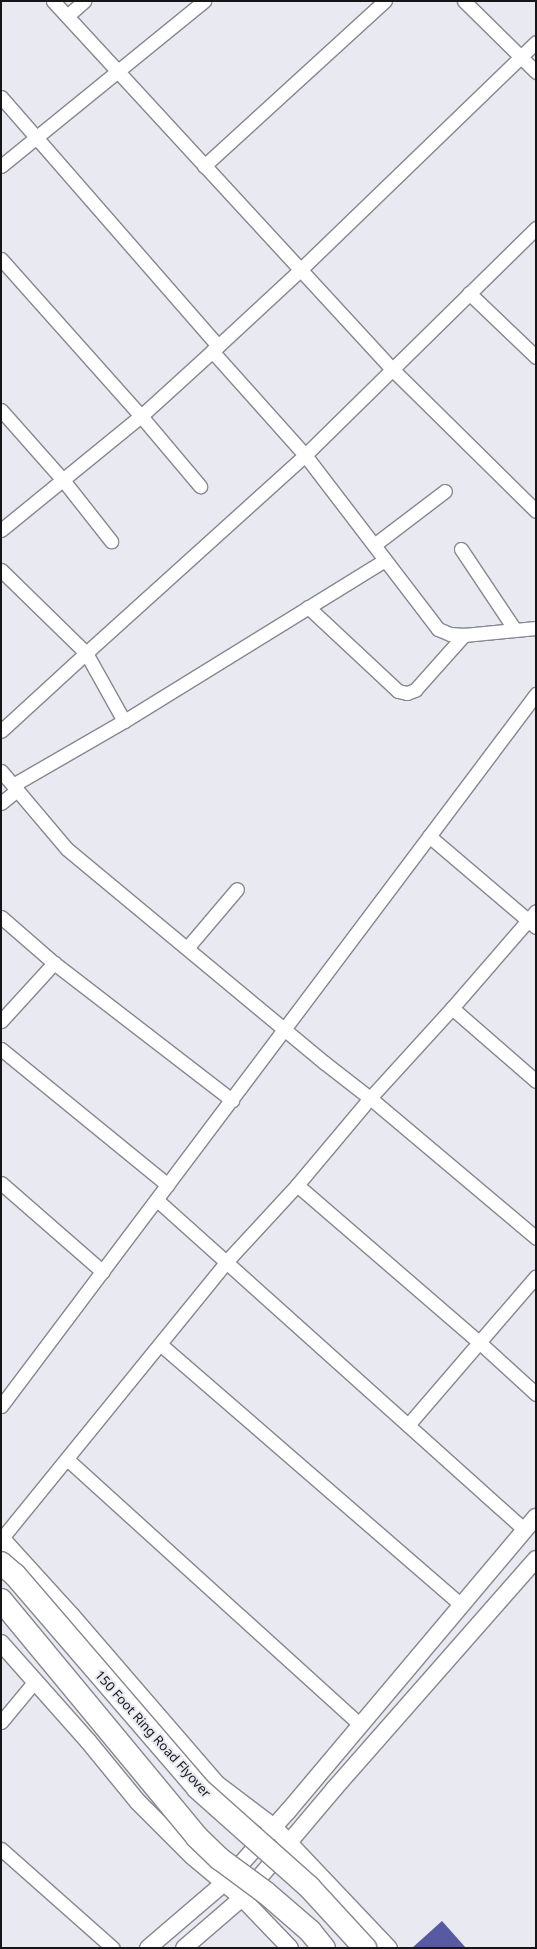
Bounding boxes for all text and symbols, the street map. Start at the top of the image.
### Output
street label: 150 Foot Ring Road Flyover [92,1667,214,1801]

